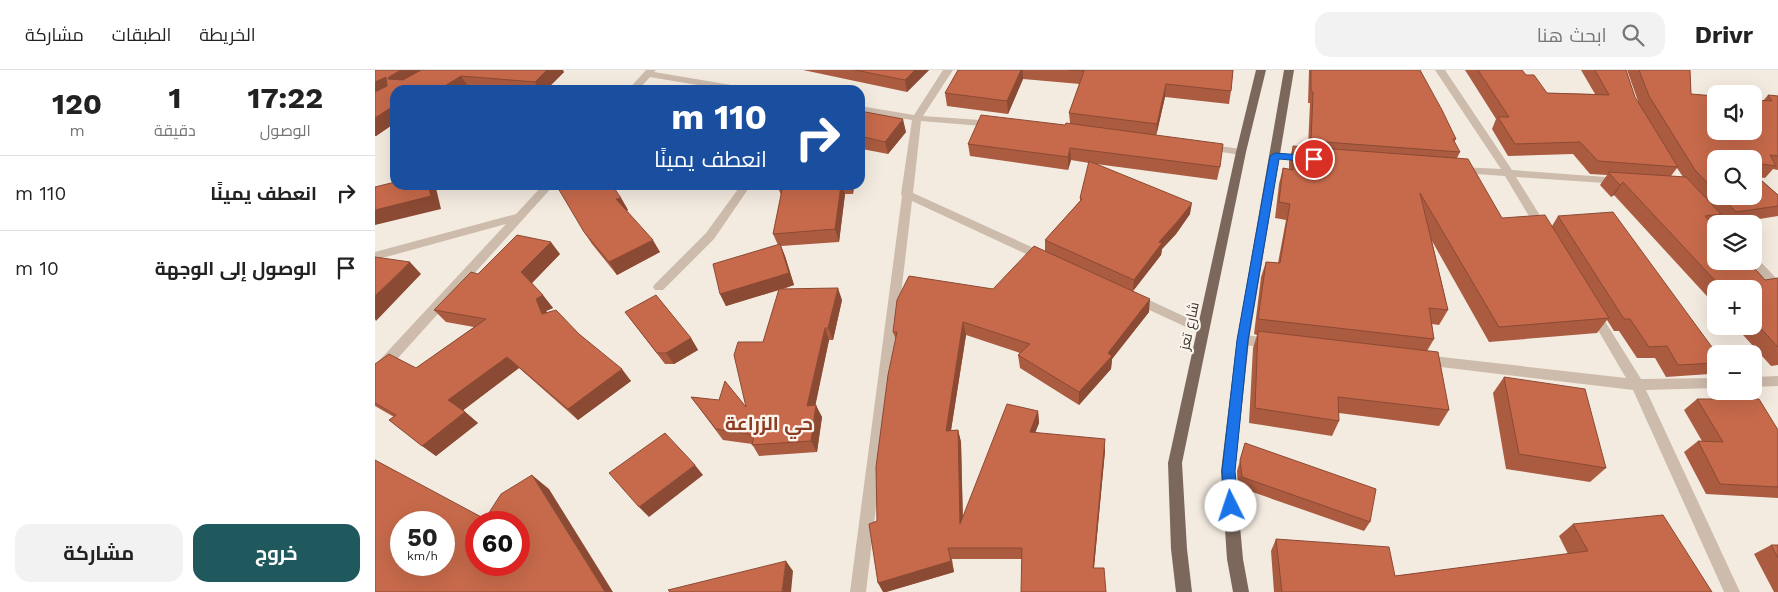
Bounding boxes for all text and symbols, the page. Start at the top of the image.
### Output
search box [1315,12,1665,57]
icon: search [1619,21,1647,49]
text: Drivr [1695,21,1753,49]
text: مشاركة [25,24,84,45]
text: الطبقات [112,24,171,45]
text: الخريطة [199,24,256,45]
text: ابحث هنا [1537,24,1607,47]
text: 1 [168,80,181,115]
text: 17:22 [248,80,323,115]
map controls [1707,85,1762,400]
button: sound [1707,85,1762,140]
text: 120 [52,86,102,121]
text: 110 m [671,96,767,138]
icon: right [785,105,850,170]
text: m [69,121,85,140]
text: دقيقة [154,121,196,140]
text: الوصول [260,121,311,140]
pin [1293,138,1335,180]
icon: arrive [1300,145,1328,173]
text: انعطف يمينًا [654,147,767,172]
button: search [1707,150,1762,205]
icon: right [332,179,360,207]
text: 110 m [15,182,66,205]
text: انعطف يمينًا [210,182,317,205]
button: layers [1707,215,1762,270]
icon: arrive [332,254,360,282]
text: 10 m [15,257,59,280]
text: الوصول إلى الوجهة [155,257,317,280]
button: + [1707,280,1762,335]
street label: شارع تعز [1176,301,1203,353]
button: − [1707,345,1762,400]
district label: حي الزراعة [725,412,813,439]
position arrow [1204,479,1256,531]
speed limit sign: 60 [465,511,530,576]
text: 50 [407,523,438,552]
button: مشاركة [15,524,183,582]
button: خروج [193,524,360,582]
text: km/h [407,549,438,563]

